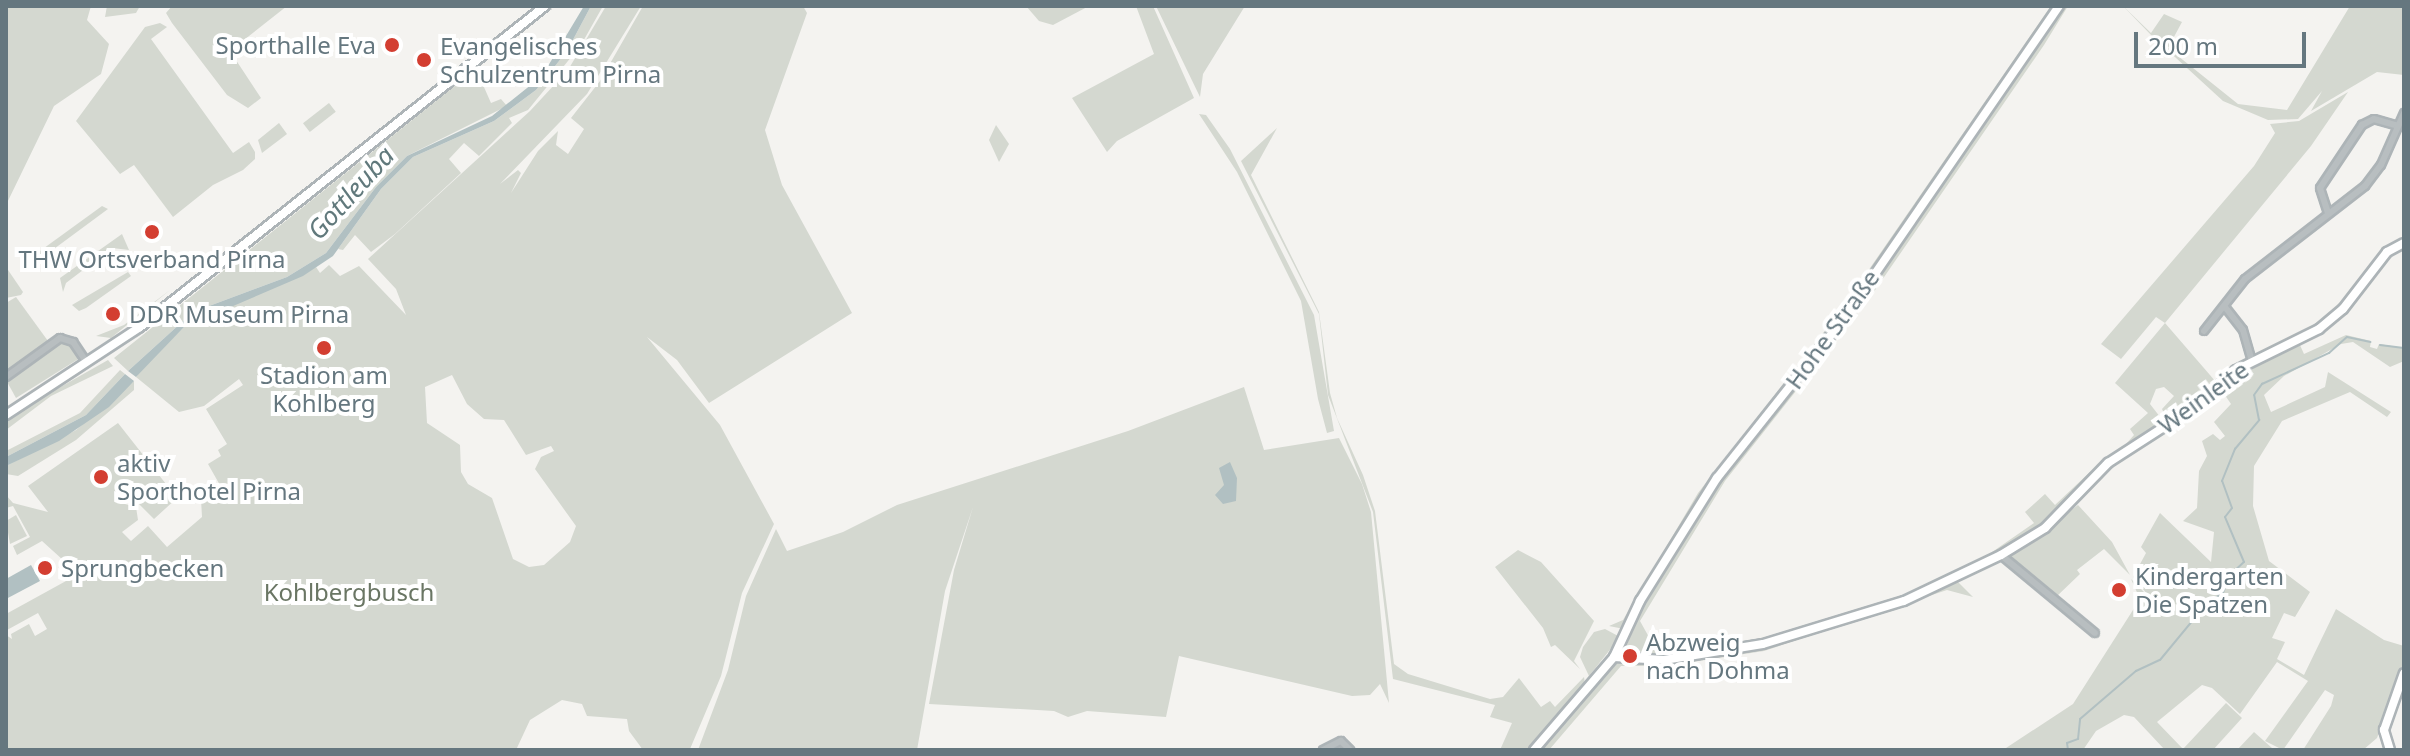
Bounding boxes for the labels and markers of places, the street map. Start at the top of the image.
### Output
place label: Sporthalle Eva [216,31,376,59]
place label: Evangelisches Schulzentrum Pirna [440,32,661,88]
marker: Sporthalle Eva [383,36,401,54]
marker: Evangelisches Schulzentrum Pirna [415,51,433,69]
marker: THW Ortsverband Pirna [143,223,161,241]
place label: THW Ortsverband Pirna [18,245,286,273]
place label: DDR Museum Pirna [129,300,349,328]
marker: DDR Museum Pirna [104,305,122,323]
marker: Stadion am Kohlberg [315,339,333,357]
place label: Stadion am Kohlberg [260,361,388,417]
place label: aktiv Sporthotel Pirna [117,449,301,505]
marker: aktiv Sporthotel Pirna [92,468,110,486]
place label: Sprungbecken [61,554,224,582]
marker: Sprungbecken [36,559,54,577]
place label: Kindergarten Die Spatzen [2135,562,2284,618]
marker: Kindergarten Die Spatzen [2110,581,2128,599]
place label: Abzweig nach Dohma [1646,628,1790,684]
marker: Abzweig nach Dohma [1621,647,1639,665]

